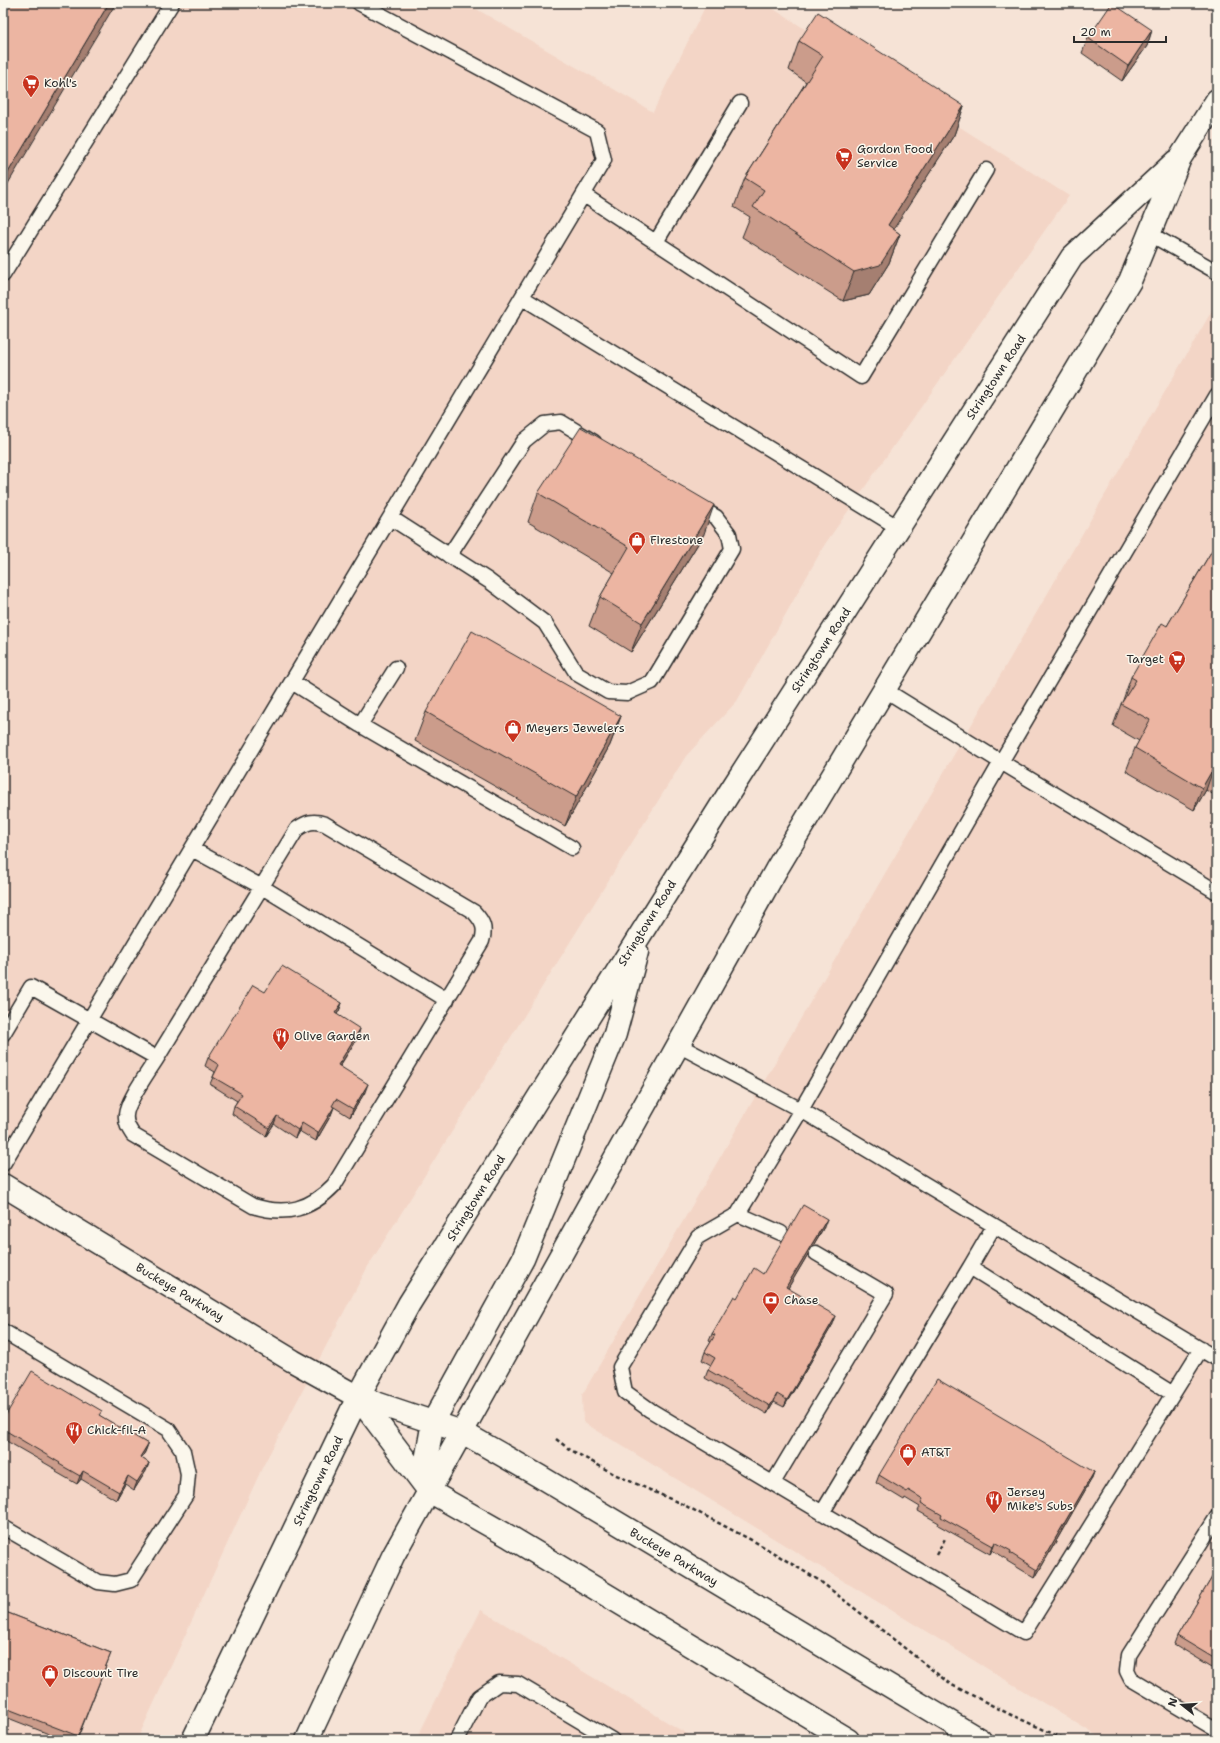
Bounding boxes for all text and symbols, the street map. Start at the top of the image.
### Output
scale bar [1074,18,1166,44]
text: 20 m [1080,24,1111,40]
supermarket icon: Kohl's [21,73,41,98]
place label: Kohl's [44,75,77,91]
place label: Gordon Food Service [857,141,933,171]
supermarket icon: Gordon Food Service [834,146,854,171]
street label: Stringtown Road [962,331,1030,423]
shop icon: Firestone [627,530,647,555]
place label: Firestone [650,532,704,548]
street label: Stringtown Road [787,604,855,696]
supermarket icon: Target [1167,649,1187,674]
place label: Target [1126,651,1164,667]
shop icon: Meyers Jewelers [503,718,523,743]
place label: Meyers Jewelers [526,720,625,736]
street label: Stringtown Road [614,877,680,969]
restaurant icon: Olive Garden [271,1026,291,1051]
place label: Olive Garden [294,1028,370,1044]
street label: Stringtown Road [443,1152,509,1244]
street label: Buckeye Parkway [133,1259,227,1325]
bank icon: Chase [761,1290,781,1315]
place label: Chase [784,1292,819,1308]
restaurant icon: Chick-fil-A [64,1420,84,1445]
place label: Chick-fil-A [87,1422,147,1438]
street label: Stringtown Road [289,1433,347,1529]
shop icon: AT&T [898,1442,918,1467]
place label: AT&T [921,1444,952,1460]
place label: Jersey Mike's Subs [1007,1484,1073,1514]
restaurant icon: Jersey Mike's Subs [984,1489,1004,1514]
street label: Buckeye Parkway [627,1524,721,1590]
shop icon: Discount Tire [40,1663,60,1688]
place label: Discount Tire [63,1665,139,1681]
north arrow [1162,1685,1202,1725]
text: N [1164,1696,1181,1709]

